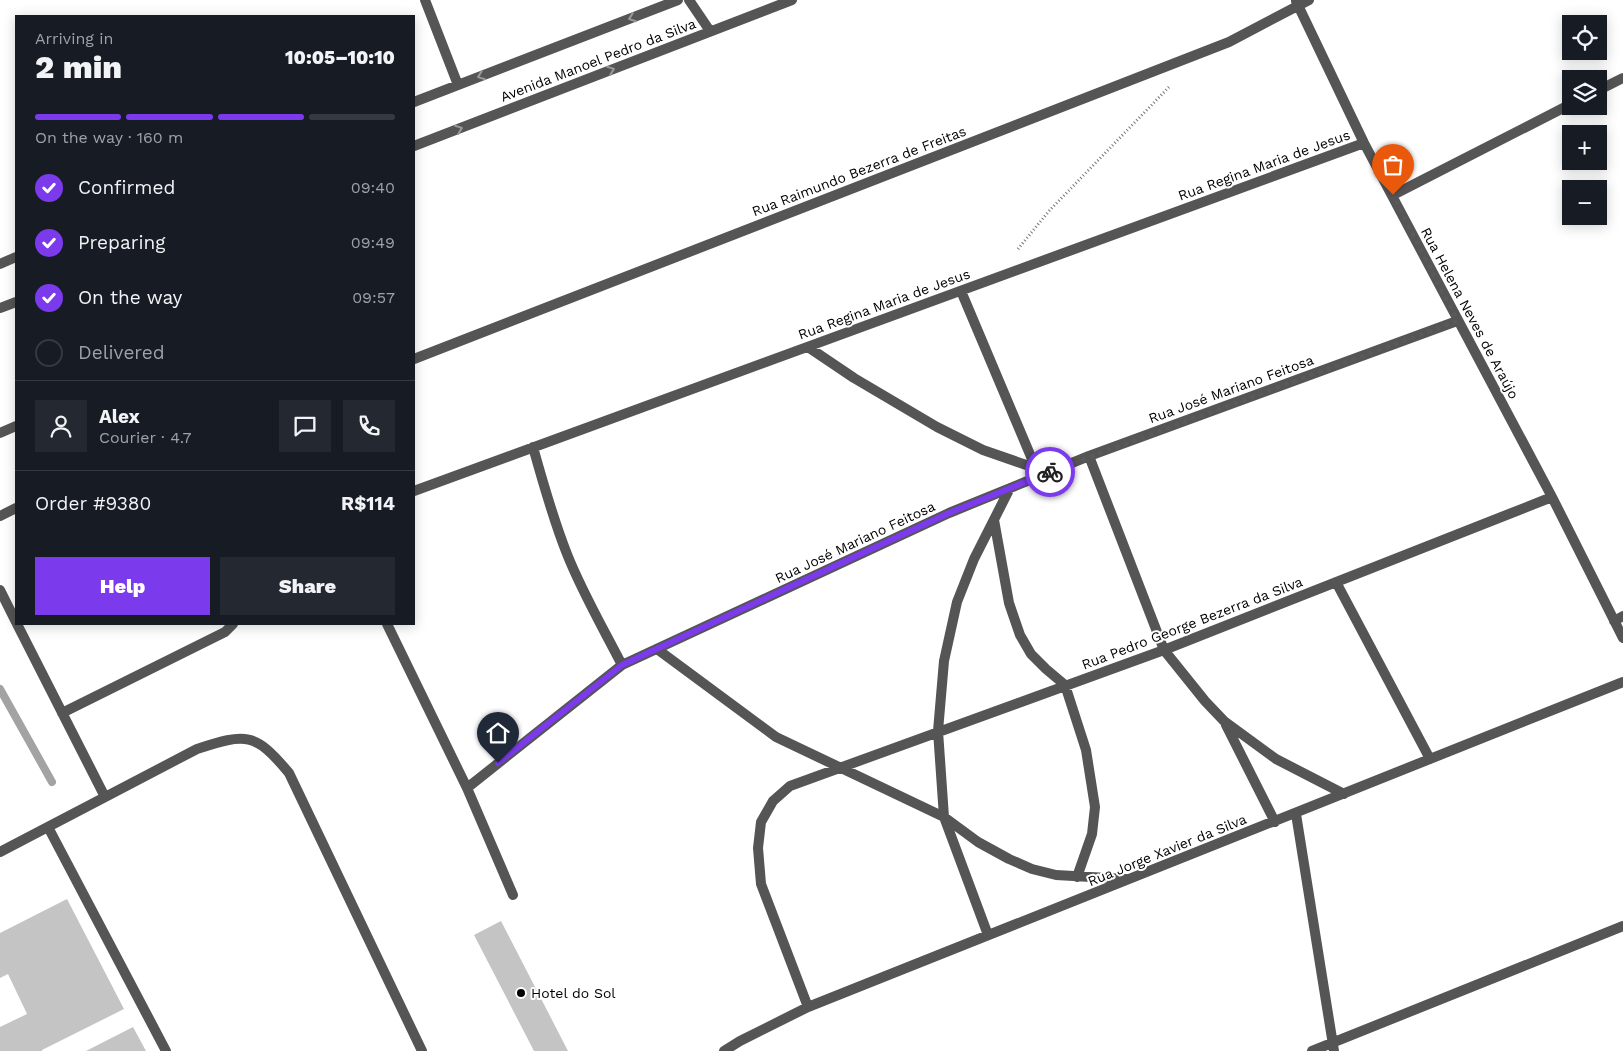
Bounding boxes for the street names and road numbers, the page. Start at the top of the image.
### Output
street label: Avenida Manoel Pedro da Silva [498,15,698,105]
street label: Rua Raimundo Bezerra de Freitas [750,123,968,219]
street label: Rua Regina Maria de Jesus [1176,126,1352,204]
street label: Rua Helena Neves de Araújo [1418,225,1522,401]
street label: Rua Regina Maria de Jesus [796,265,972,343]
street label: Rua José Mariano Feitosa [1146,352,1316,426]
street label: Rua José Mariano Feitosa [773,498,937,586]
street label: Rua Pedro George Bezerra da Silva [1079,573,1305,673]
street label: Rua Jorge Xavier da Silva [1085,811,1249,889]

